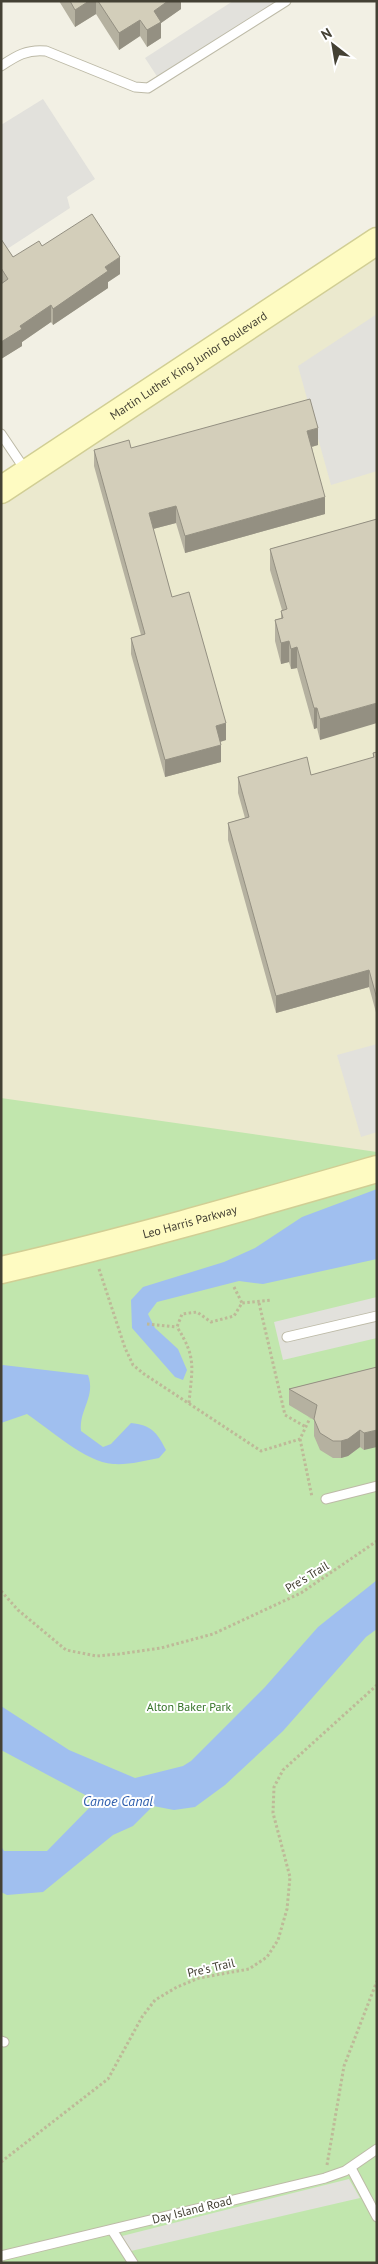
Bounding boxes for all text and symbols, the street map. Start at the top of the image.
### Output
north arrow [308,20,358,70]
text: N [318,24,335,44]
street label: Martin Luther King Junior Boulevard [107,308,270,423]
street label: Leo Harris Parkway [141,1201,239,1241]
street label: Pre's Trail [282,1557,332,1595]
park label: Alton Baker Park [147,1699,232,1714]
water label: Canoe Canal [83,1792,153,1810]
street label: Pre's Trail [186,1955,237,1980]
street label: Day Island Road [150,2192,233,2227]

